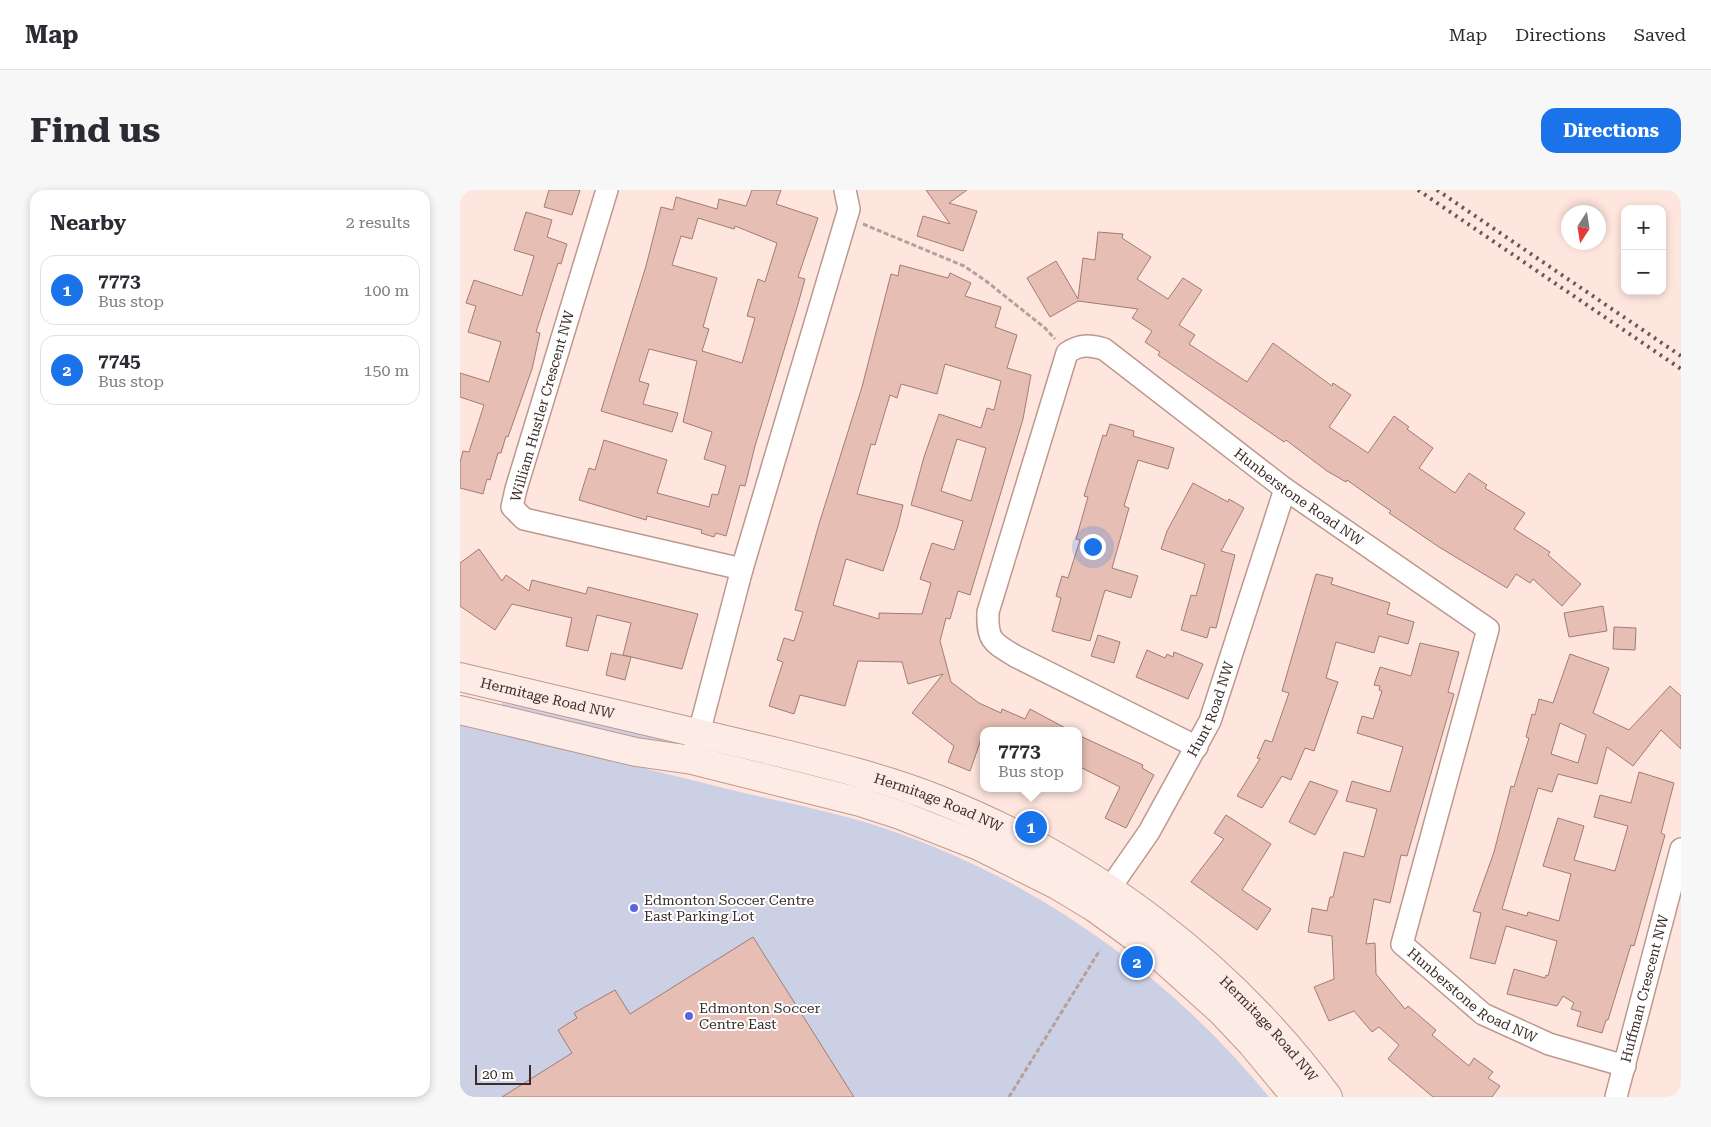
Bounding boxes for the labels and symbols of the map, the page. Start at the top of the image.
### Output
north arrow [1561,205,1606,250]
street label: William Hustler Crescent NW [507,308,577,503]
street label: Hunberstone Road NW [1231,445,1367,549]
your location [1080,534,1106,560]
street label: Hunt Road NW [1184,659,1237,759]
street label: Hermitage Road NW [479,674,617,722]
street label: Hermitage Road NW [872,770,1006,835]
pin: 1 [1015,808,1047,846]
place label: Edmonton Soccer Centre East Parking Lot [644,892,814,924]
marker: Edmonton Soccer Centre East Parking Lot [628,902,640,914]
street label: Huffman Crescent NW [1617,912,1672,1064]
pin: 2 [1121,943,1153,981]
street label: Hunberstone Road NW [1404,944,1540,1046]
street label: Hermitage Road NW [1217,973,1321,1085]
place label: Edmonton Soccer Centre East [699,1000,821,1032]
marker: Edmonton Soccer Centre East [683,1010,695,1022]
scale bar [475,1062,531,1085]

